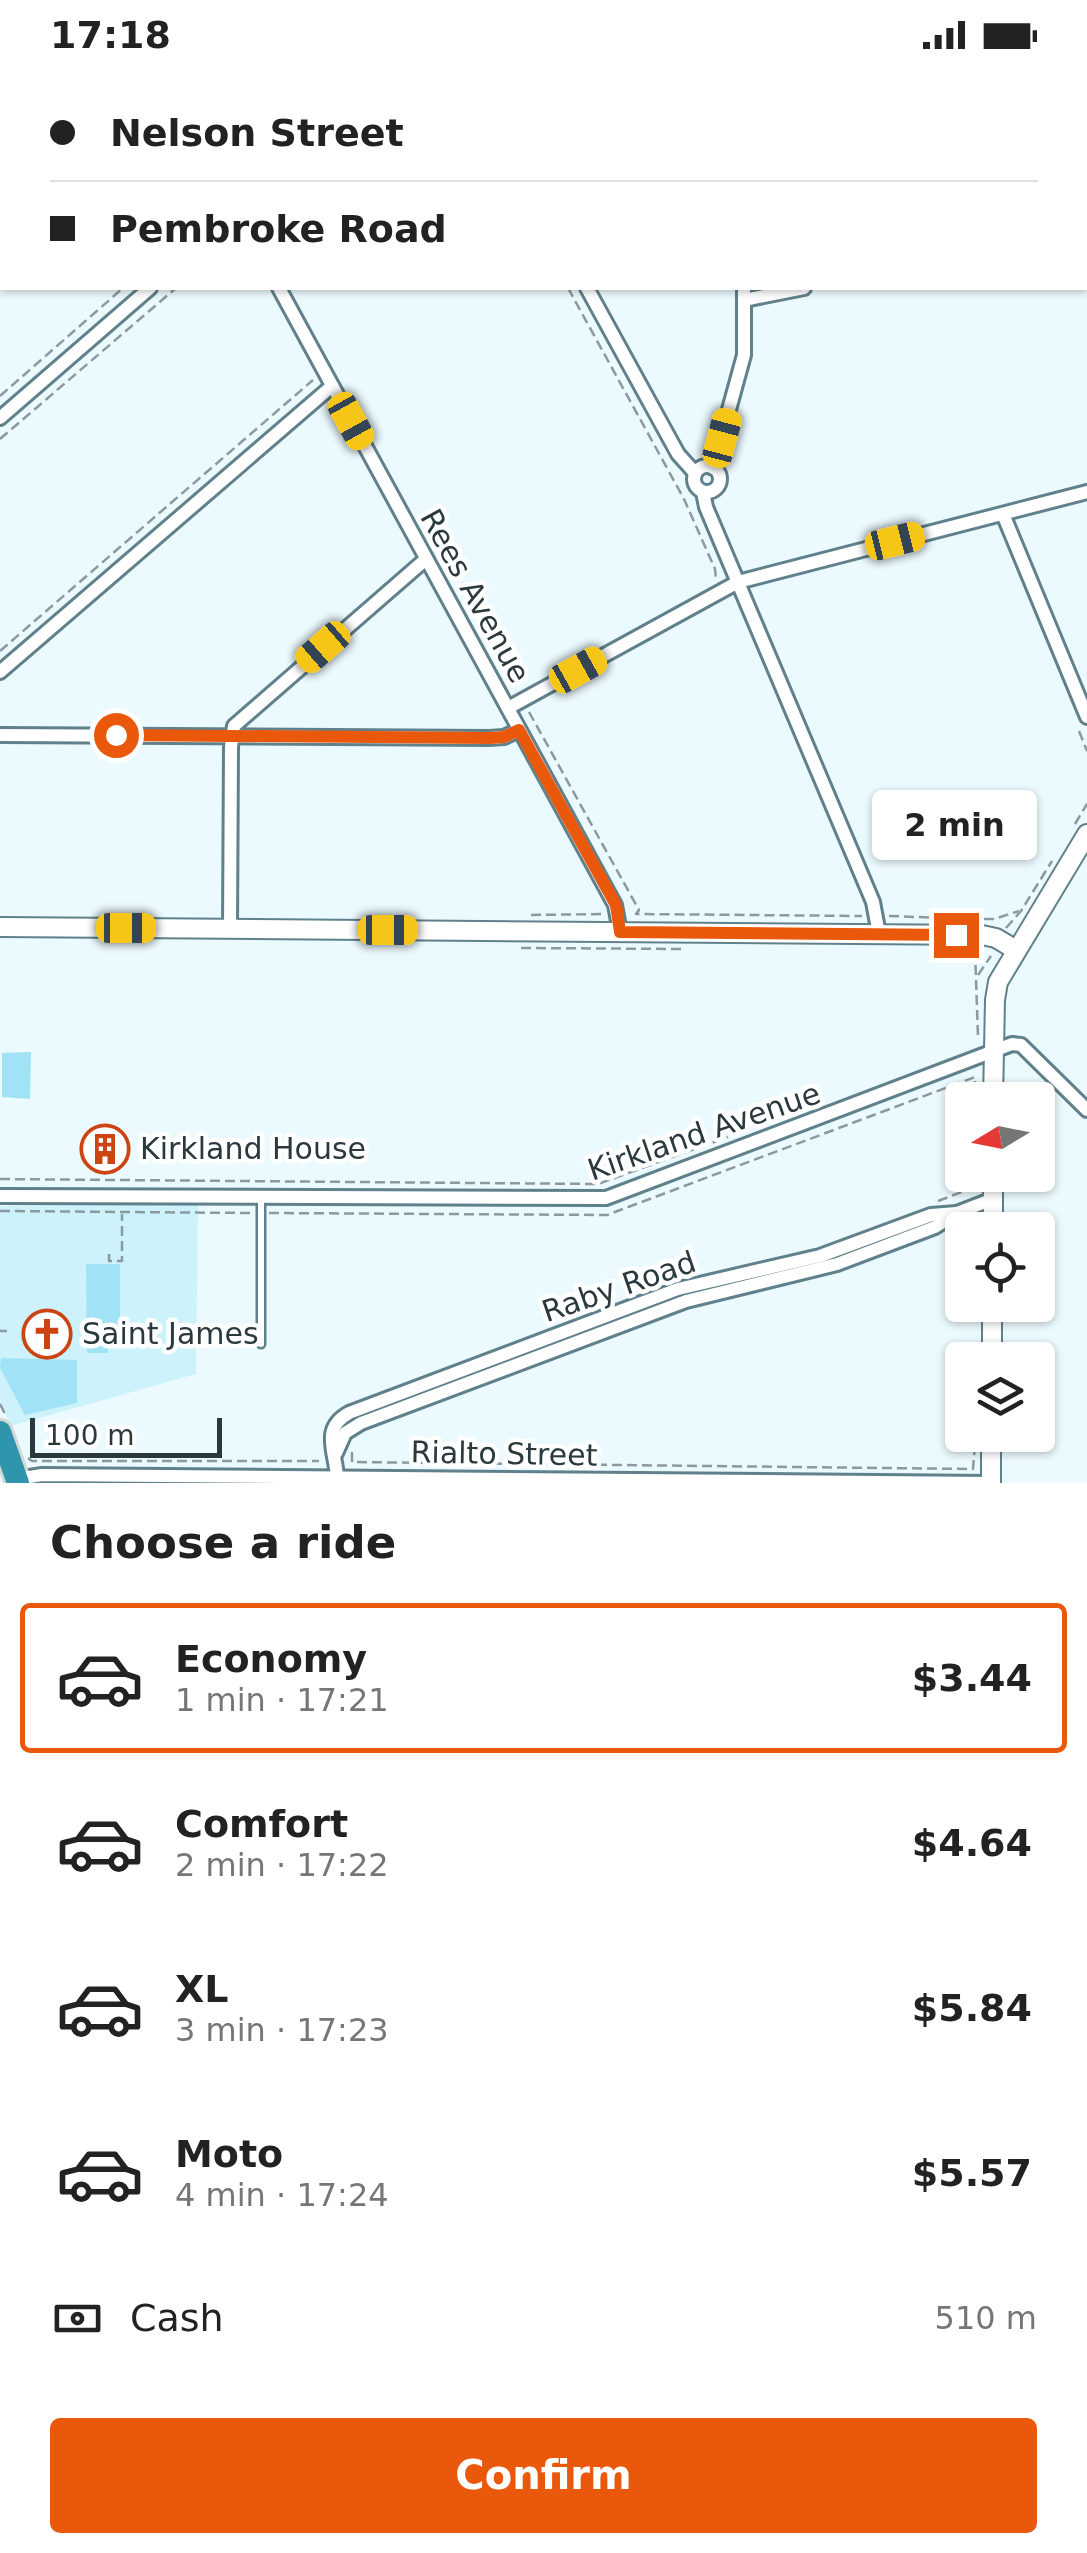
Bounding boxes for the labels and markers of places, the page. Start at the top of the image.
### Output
building icon: Kirkland House [79,1123,131,1175]
place label: Kirkland House [140,1131,366,1166]
church icon: Saint James [21,1308,73,1360]
place label: Saint James [82,1316,259,1351]

